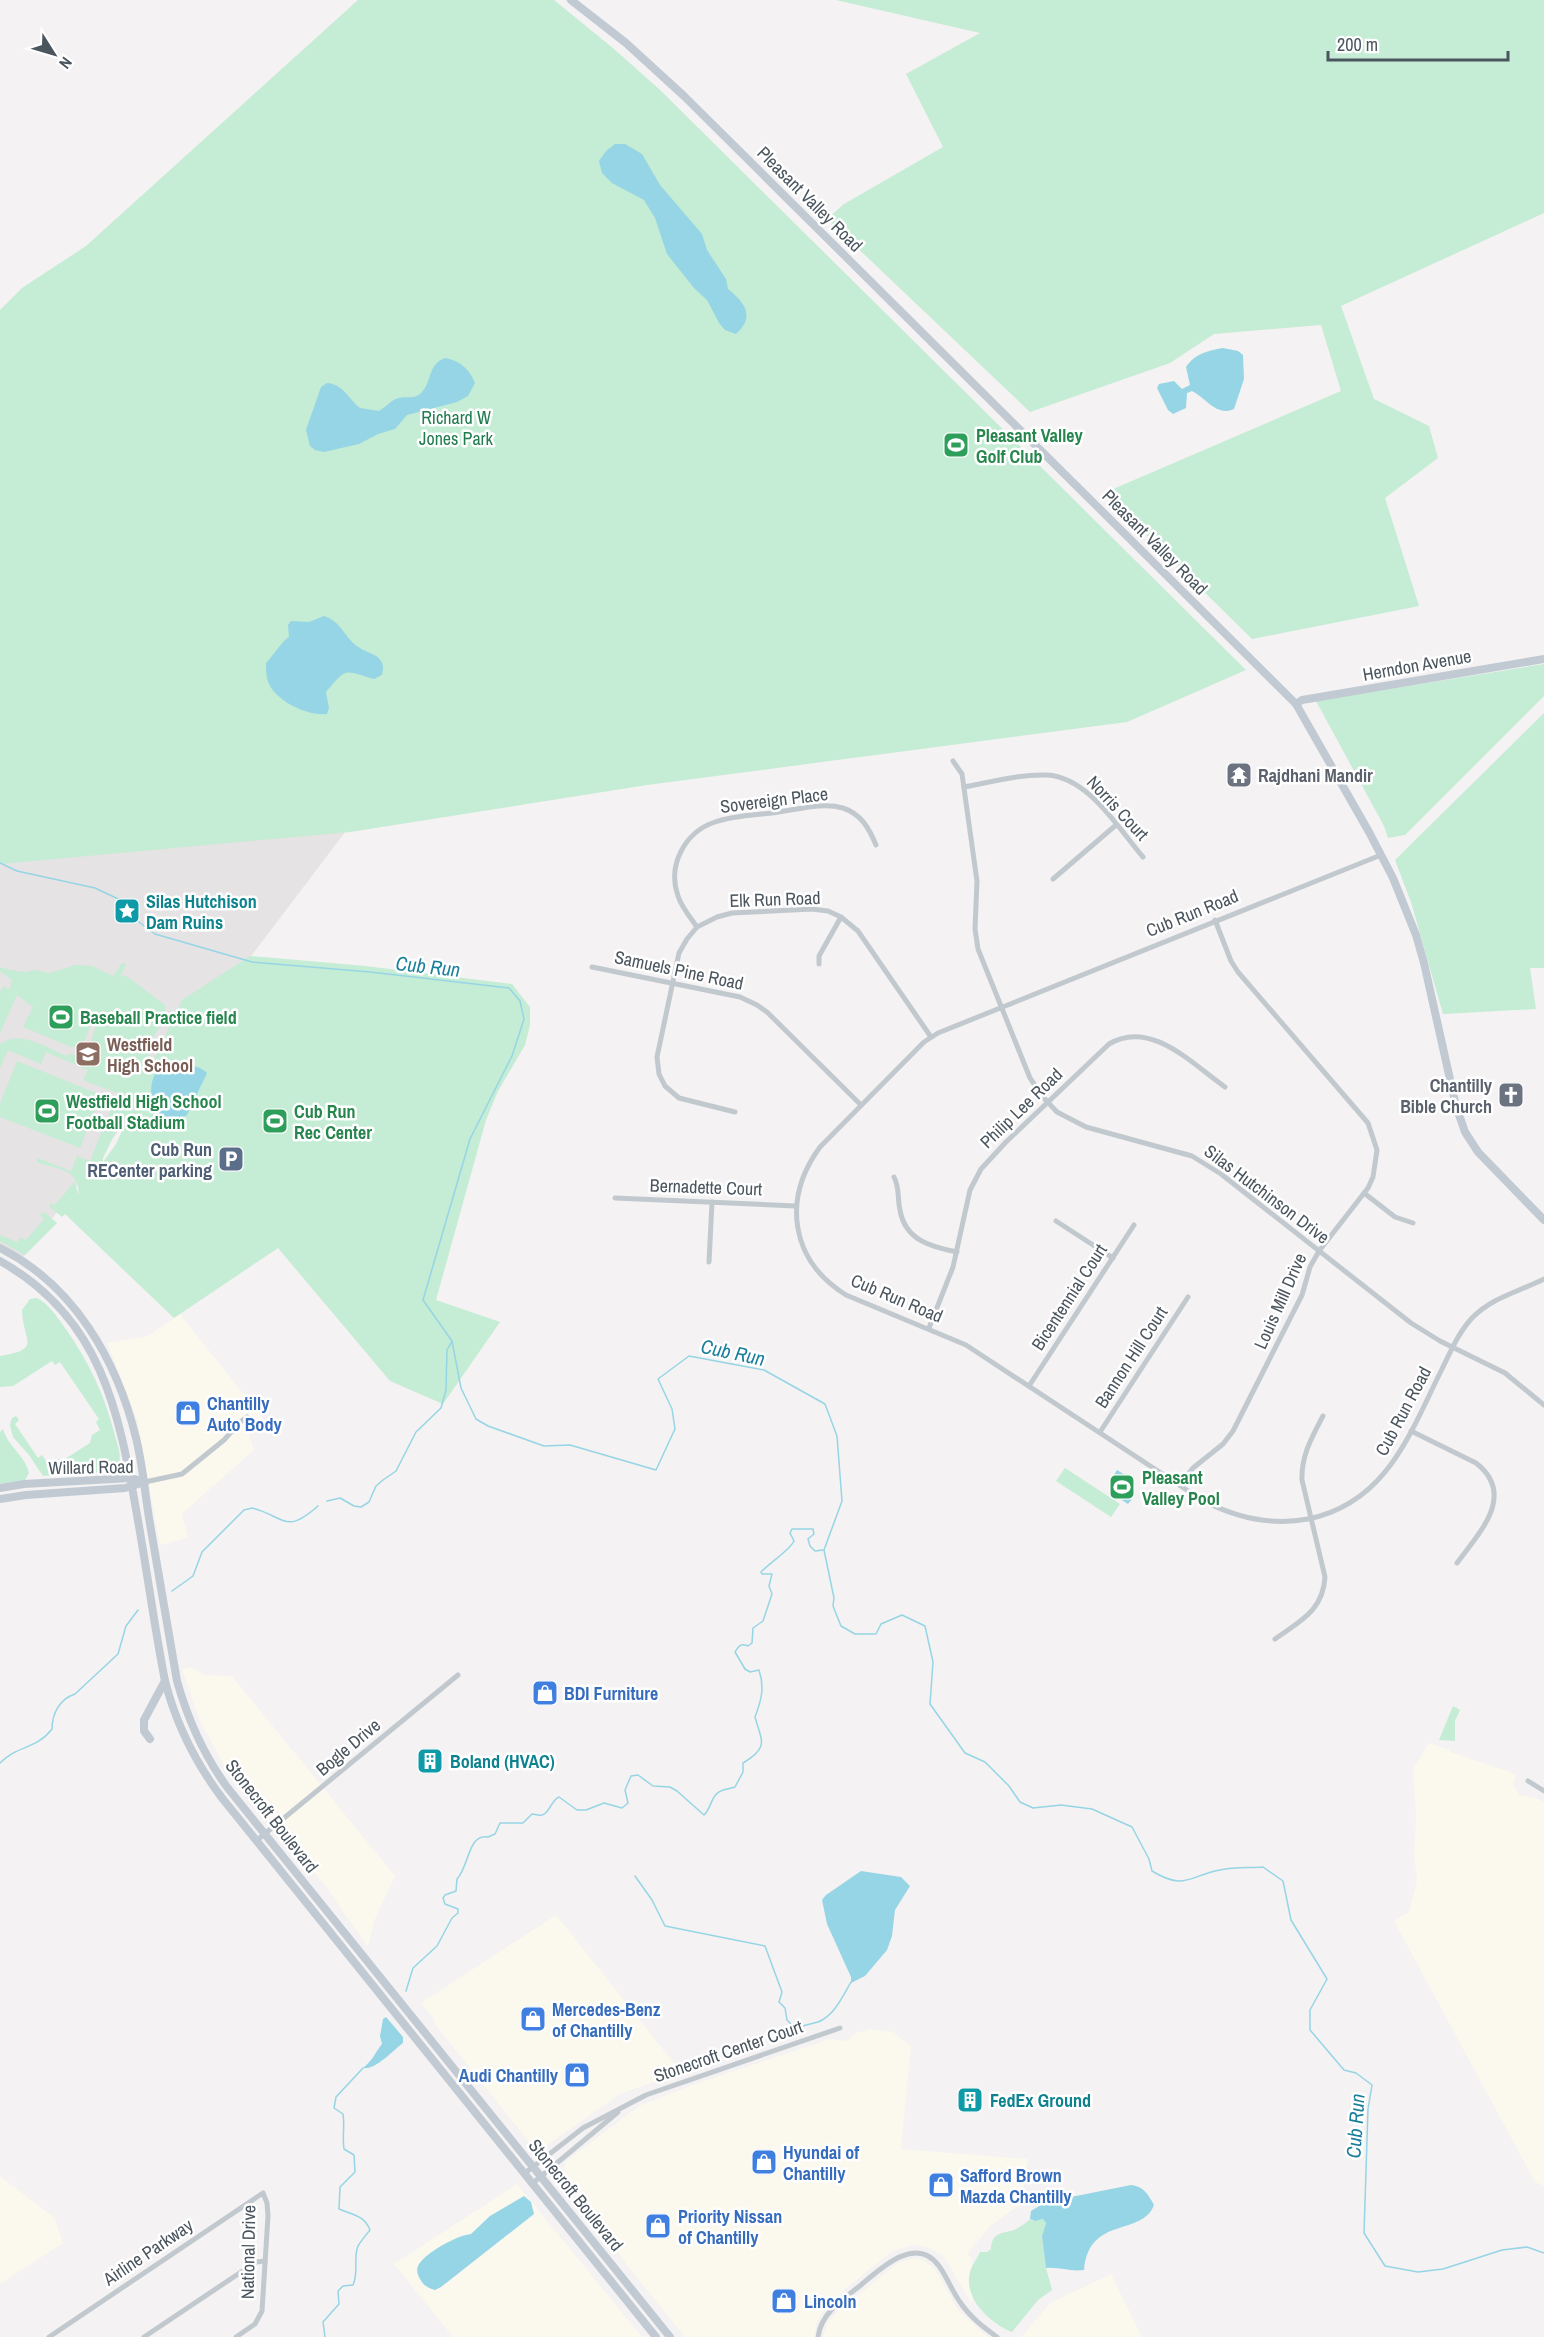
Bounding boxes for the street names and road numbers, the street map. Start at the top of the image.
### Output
street label: Pleasant Valley Road [752,141,868,257]
street label: Pleasant Valley Road [1097,484,1213,600]
street label: Herndon Avenue [1361,643,1473,687]
street label: Norris Court [1081,770,1155,846]
street label: Sovereign Place [719,781,829,819]
street label: Cub Run Road [1142,883,1242,943]
street label: Elk Run Road [729,885,821,913]
street label: Samuels Pine Road [612,944,746,996]
street label: Philip Lee Road [974,1062,1068,1154]
street label: Silas Hutchinson Drive [1199,1139,1335,1249]
street label: Bernadette Court [649,1173,763,1201]
street label: Bicentennial Court [1025,1239,1113,1355]
street label: Louis Mill Drive [1248,1249,1312,1353]
street label: Cub Run Road [847,1267,947,1329]
street label: Bannon Hill Court [1089,1301,1173,1413]
street label: Cub Run Road [1369,1362,1437,1460]
street label: Willard Road [48,1454,134,1480]
street label: Bogle Drive [310,1713,386,1781]
street label: Stonecroft Boulevard [220,1754,324,1878]
street label: Stonecroft Center Court [650,2014,806,2088]
street label: Stonecroft Boulevard [523,2134,629,2256]
street label: National Drive [235,2205,261,2299]
street label: Airline Parkway [97,2212,198,2292]

